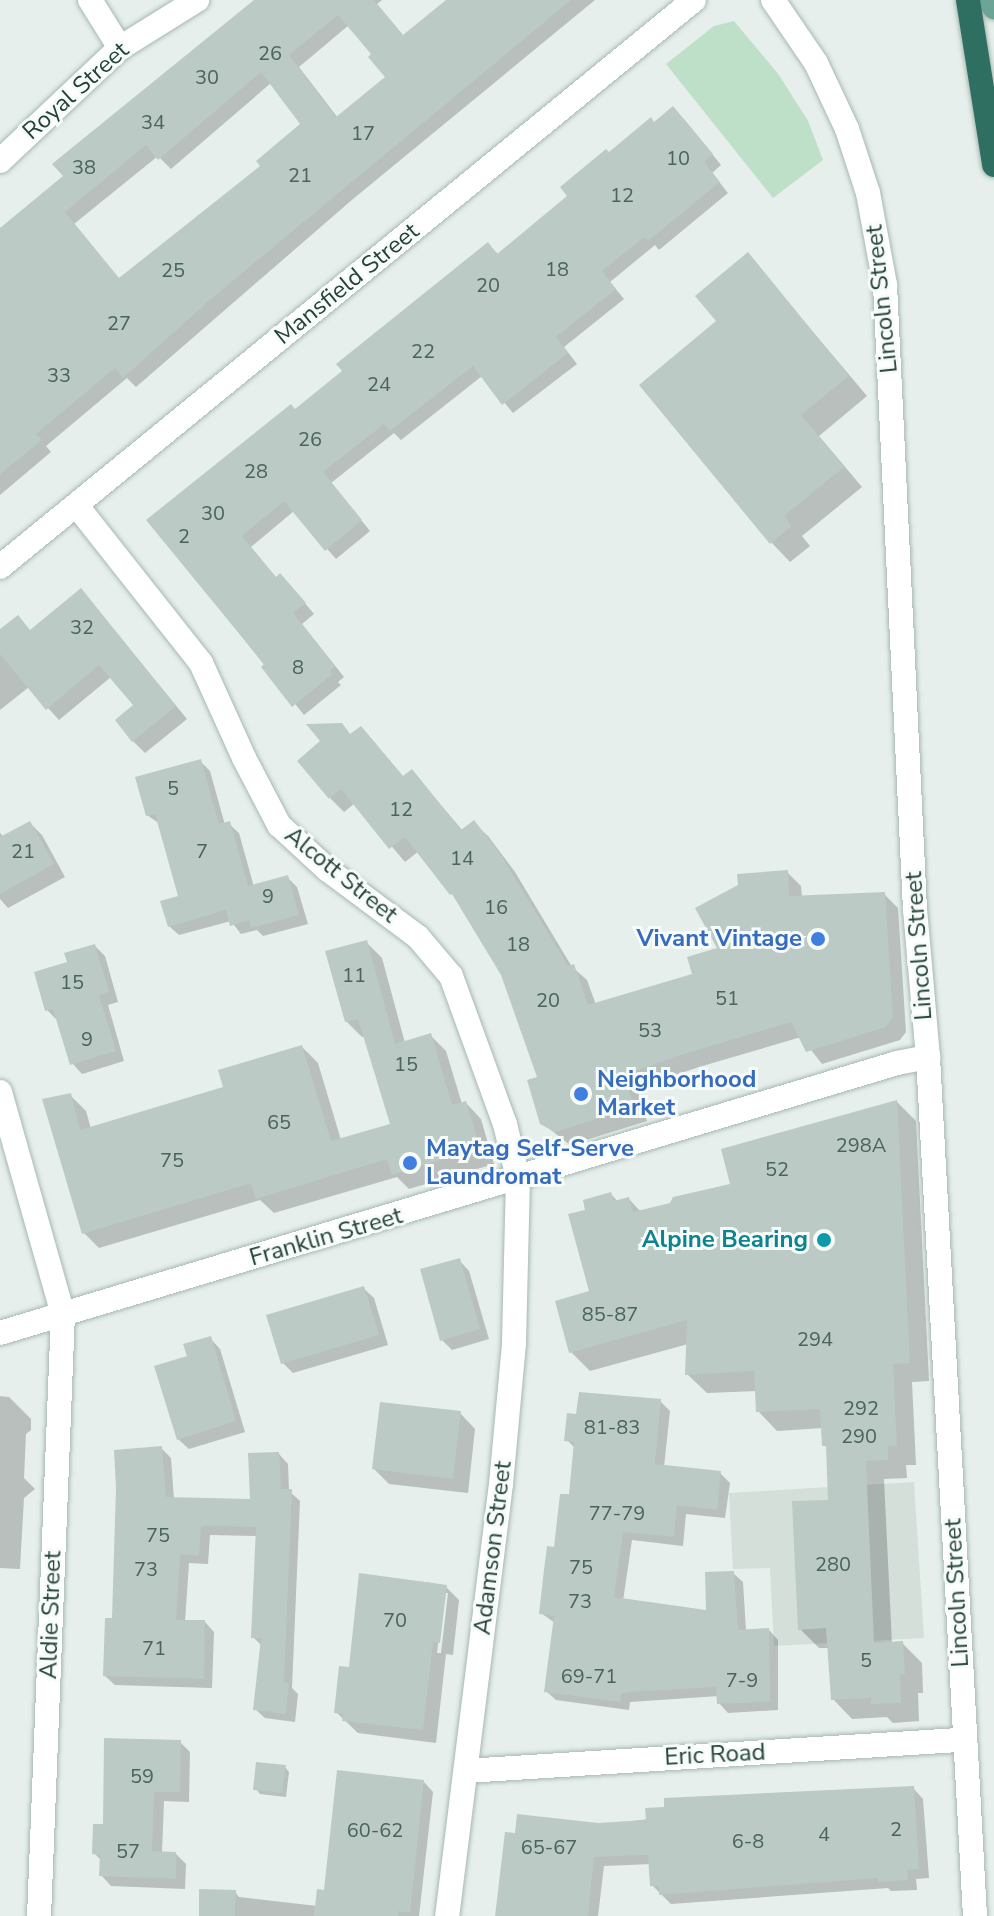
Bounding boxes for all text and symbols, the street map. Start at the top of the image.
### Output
street label: Royal Street [17,36,135,146]
house number: 26 [258,41,282,65]
house number: 30 [195,65,219,89]
house number: 34 [141,110,165,134]
house number: 17 [351,121,375,145]
house number: 10 [666,146,690,170]
house number: 38 [72,155,96,179]
house number: 21 [288,163,312,187]
house number: 12 [610,183,634,207]
street label: Mansfield Street [269,217,425,351]
street label: Lincoln Street [860,223,904,375]
house number: 18 [545,257,569,281]
house number: 25 [161,258,185,282]
house number: 20 [476,273,500,297]
house number: 27 [107,311,131,335]
house number: 22 [411,339,435,363]
house number: 33 [47,363,71,387]
house number: 24 [367,372,391,396]
house number: 26 [298,427,322,451]
house number: 28 [244,459,268,483]
house number: 30 [201,501,225,525]
house number: 2 [178,524,190,548]
house number: 32 [70,615,94,639]
house number: 8 [292,655,304,679]
house number: 5 [167,776,179,800]
house number: 12 [389,797,413,821]
street label: Alcott Street [279,821,403,929]
house number: 21 [11,839,35,863]
house number: 7 [196,839,208,863]
house number: 14 [450,846,474,870]
street label: Lincoln Street [899,871,939,1021]
house number: 9 [262,884,274,908]
house number: 16 [484,895,508,919]
place label: Vivant Vintage [636,925,802,953]
marker: Vivant Vintage [809,930,827,948]
house number: 18 [506,932,530,956]
house number: 11 [342,963,366,987]
house number: 15 [60,970,84,994]
house number: 51 [715,986,739,1010]
house number: 20 [536,988,560,1012]
house number: 53 [638,1018,662,1042]
house number: 9 [81,1027,93,1051]
house number: 15 [394,1052,418,1076]
place label: Neighborhood Market [597,1066,756,1122]
marker: Neighborhood Market [572,1085,590,1103]
house number: 65 [267,1110,291,1134]
house number: 298A [836,1133,886,1157]
place label: Maytag Self-Serve Laundromat [426,1135,634,1191]
house number: 75 [160,1148,184,1172]
marker: Maytag Self-Serve Laundromat [401,1154,419,1172]
house number: 52 [765,1157,789,1181]
street label: Franklin Street [246,1201,406,1273]
place label: Alpine Bearing [642,1226,808,1254]
marker: Alpine Bearing [815,1231,833,1249]
house number: 85-87 [582,1302,638,1326]
house number: 294 [797,1327,833,1351]
house number: 292 [843,1396,879,1420]
house number: 81-83 [584,1415,640,1439]
house number: 290 [841,1424,877,1448]
street label: Adamson Street [468,1459,518,1637]
house number: 77-79 [589,1501,645,1525]
street label: Lincoln Street [939,1518,975,1668]
house number: 75 [146,1523,170,1547]
street label: Aldie Street [34,1550,68,1680]
house number: 280 [815,1552,851,1576]
house number: 75 [569,1555,593,1579]
house number: 73 [134,1557,158,1581]
house number: 73 [568,1589,592,1613]
house number: 70 [383,1608,407,1632]
house number: 71 [142,1636,166,1660]
house number: 5 [860,1648,872,1672]
house number: 69-71 [561,1664,617,1688]
house number: 7-9 [726,1668,758,1692]
street label: Eric Road [664,1738,766,1772]
house number: 59 [130,1764,154,1788]
house number: 2 [890,1817,902,1841]
house number: 60-62 [347,1818,403,1842]
house number: 4 [818,1822,830,1846]
house number: 6-8 [732,1829,764,1853]
house number: 65-67 [521,1835,577,1859]
house number: 57 [116,1839,140,1863]

